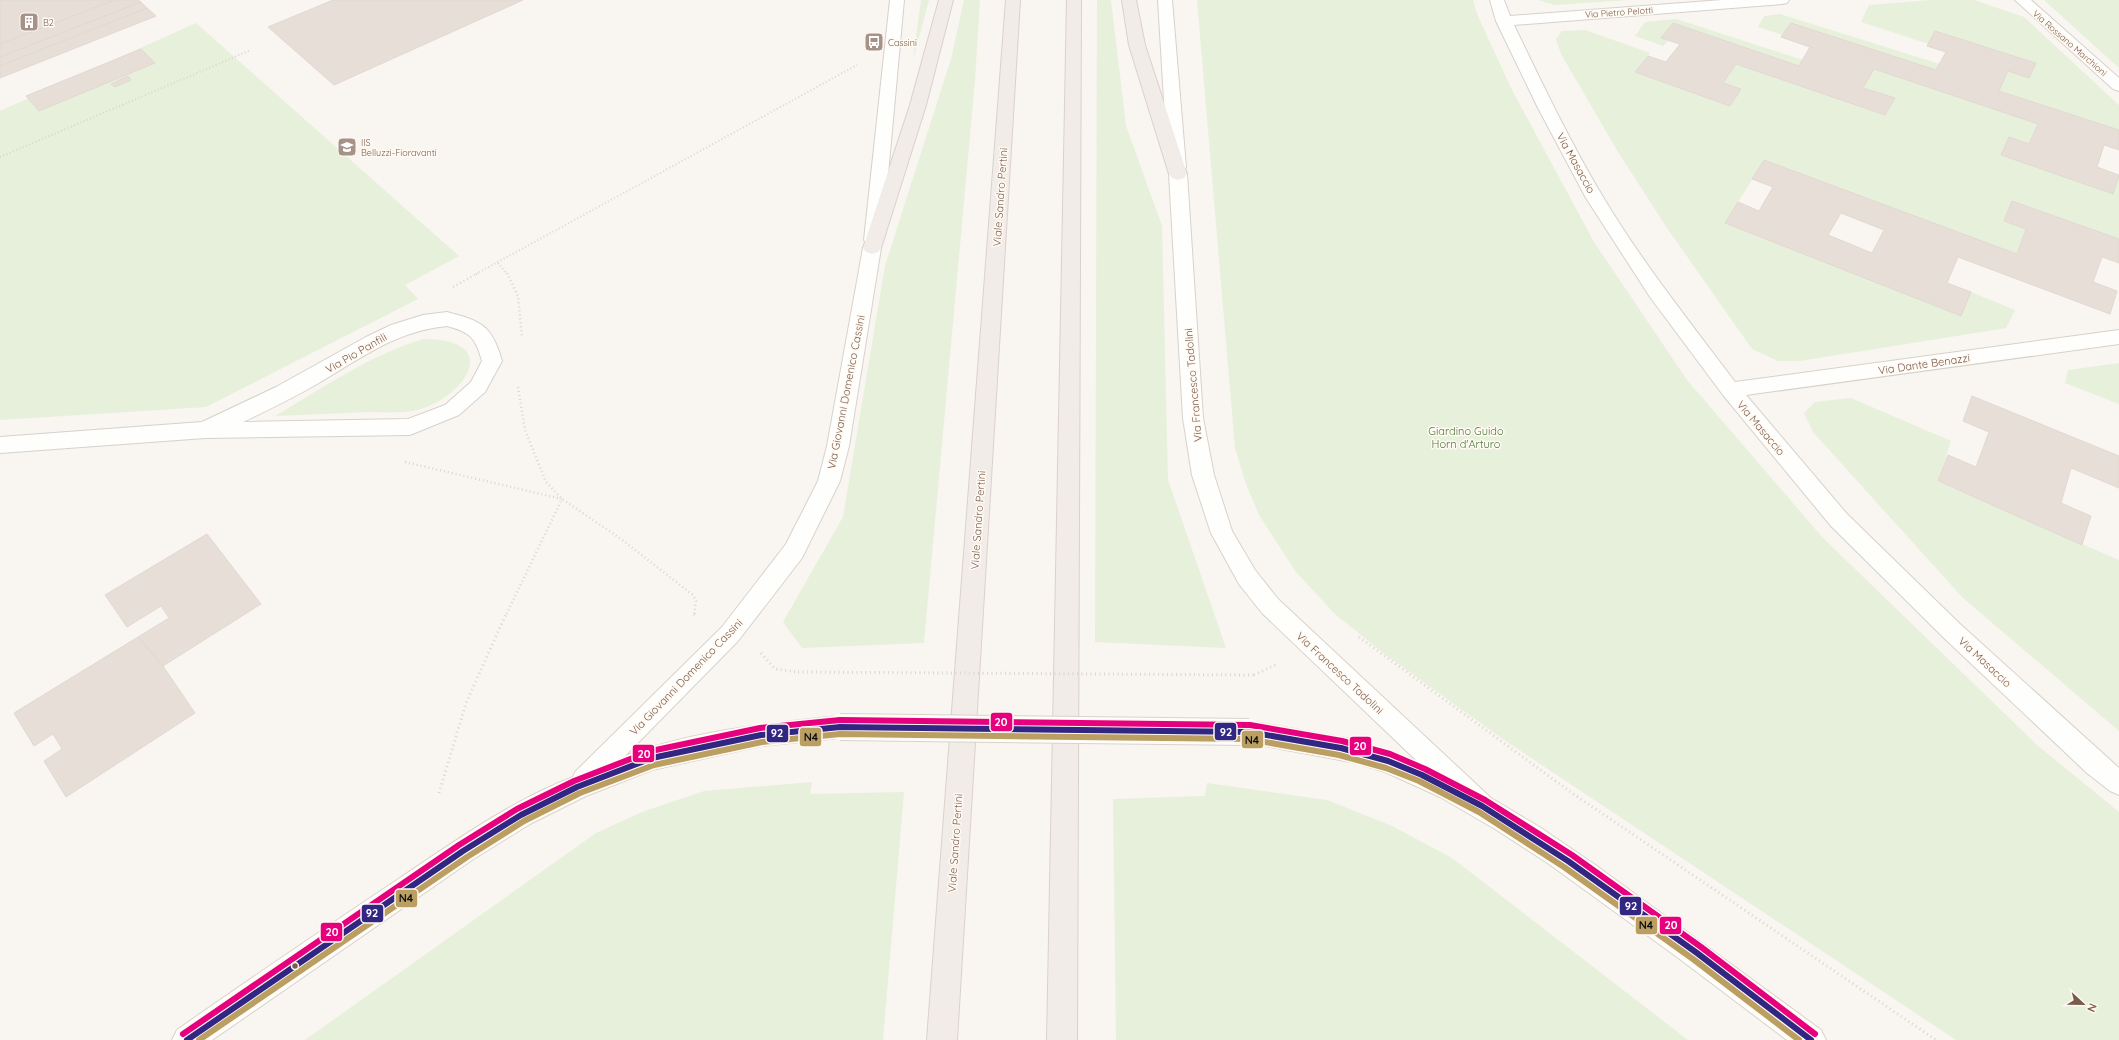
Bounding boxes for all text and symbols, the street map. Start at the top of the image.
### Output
street label: Via Pietro Pelotti [1585,4,1653,20]
street label: Via Rossano Marchioni [2031,8,2109,78]
building icon: B2 [18,11,40,33]
place label: B2 [43,17,54,28]
bus stop icon: Cassini [863,31,885,53]
place label: Cassini [888,37,917,48]
street label: Via Masaccio [1554,130,1599,196]
school or university icon: IIS Belluzzi-Fioravanti [336,136,358,158]
place label: IIS Belluzzi-Fioravanti [361,137,437,158]
street label: Viale Sandro Pertini [990,147,1010,247]
street label: Via Giovanni Domenico Cassini [824,314,868,470]
street label: Via Francesco Tadolini [1181,328,1205,442]
street label: Via Pio Panfili [323,330,389,376]
street label: Via Dante Benazzi [1877,351,1971,377]
street label: Via Masaccio [1734,398,1788,459]
park label: Giardino Guido Horn d'Arturo [1428,424,1504,451]
street label: Viale Sandro Pertini [968,470,988,570]
street label: Via Giovanni Domenico Cassini [627,616,745,738]
street label: Via Francesco Tadolini [1293,629,1387,717]
street label: Via Masaccio [1956,634,2015,690]
line badge: 20 [990,712,1013,732]
text: 20 [994,715,1008,729]
line badge: 92 [1214,722,1237,741]
line badge: 92 [766,724,789,743]
text: 92 [1220,725,1232,739]
text: 92 [771,726,783,740]
line badge: N4 [799,727,822,747]
text: N4 [804,730,819,744]
line badge: N4 [1241,730,1264,749]
text: N4 [1245,733,1260,747]
line badge: 20 [1349,736,1372,756]
text: 20 [1353,739,1367,753]
line badge: 20 [632,744,655,763]
text: 20 [637,747,651,761]
street label: Viale Sandro Pertini [945,793,965,893]
line badge: N4 [395,889,418,908]
text: N4 [399,891,414,905]
line badge: 92 [1619,896,1642,916]
text: 92 [1625,899,1637,913]
line badge: 92 [361,904,384,923]
text: 92 [366,906,378,920]
line badge: N4 [1635,916,1658,935]
line badge: 20 [1659,916,1682,935]
text: N4 [1639,918,1654,932]
text: 20 [1664,918,1678,932]
line badge: 20 [320,922,343,942]
text: 20 [325,925,339,939]
unlabelled marker [290,961,300,971]
north arrow [2063,984,2103,1024]
text: N [2084,1001,2100,1014]

